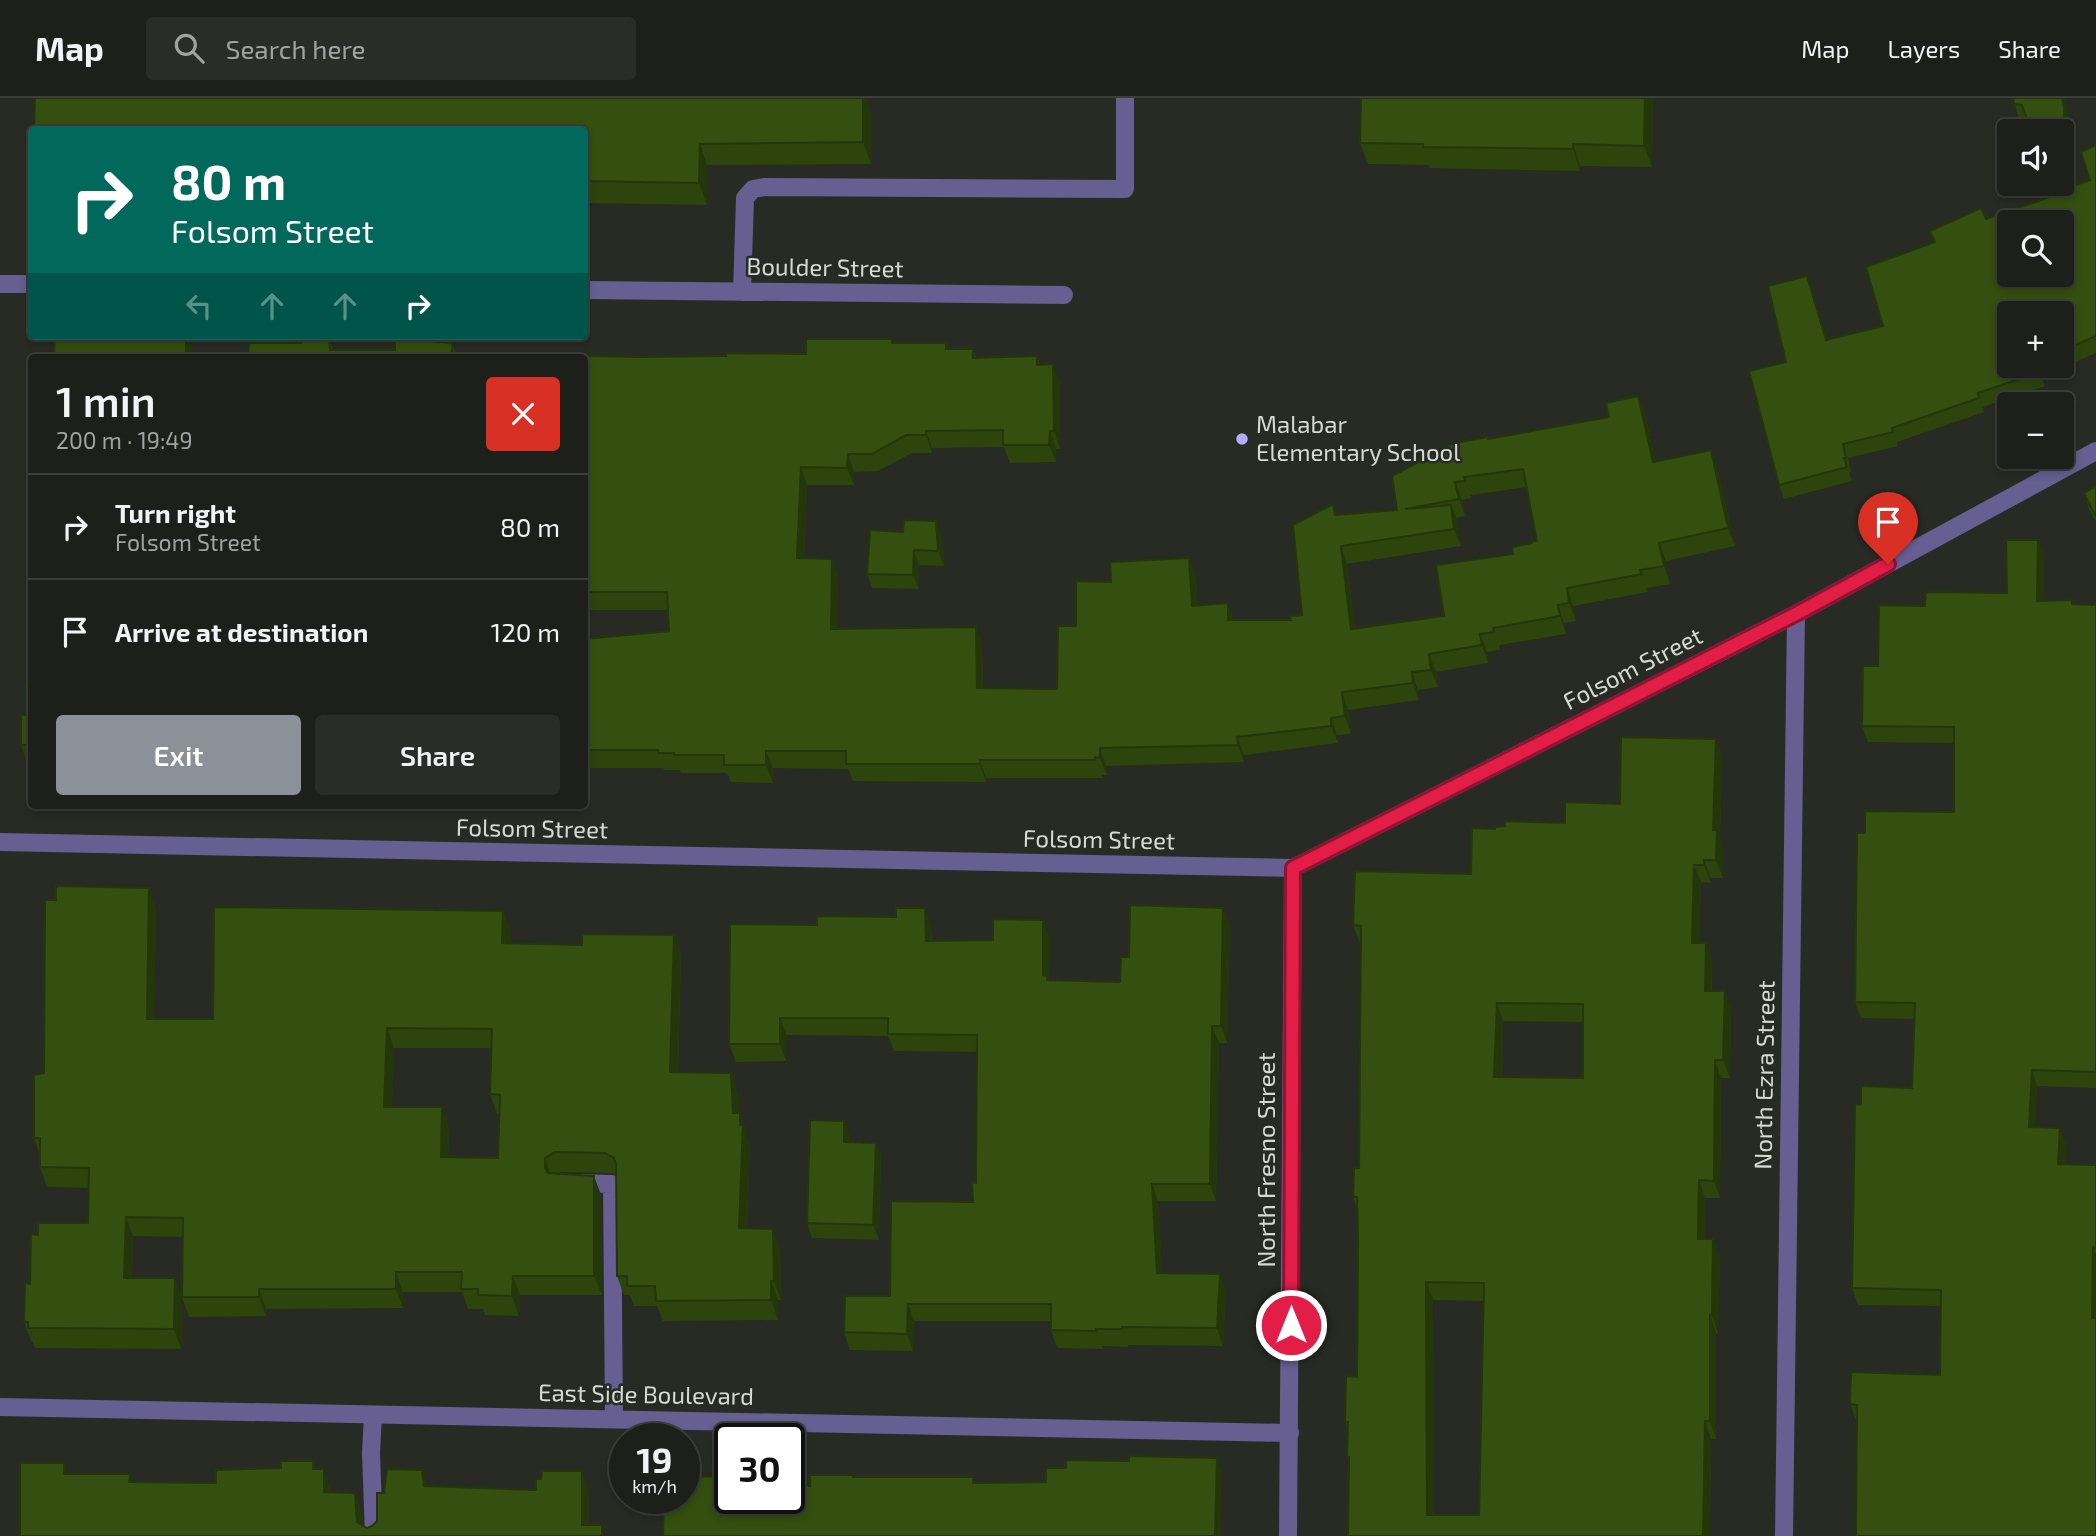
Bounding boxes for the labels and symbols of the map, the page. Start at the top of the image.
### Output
street label: Boulder Street [746,251,904,282]
place label: Malabar Elementary School [1256,409,1460,466]
marker: Malabar Elementary School [1234,431,1250,447]
pin [1858,492,1918,564]
street label: Folsom Street [1558,620,1707,715]
street label: Folsom Street [456,812,608,843]
street label: Folsom Street [1023,823,1175,854]
street label: North Ezra Street [1747,980,1780,1170]
street label: North Fresno Street [1251,1052,1280,1268]
position arrow [1254,1288,1328,1362]
street label: East Side Boulevard [538,1377,754,1410]
speed limit sign: 30 [714,1423,805,1514]

